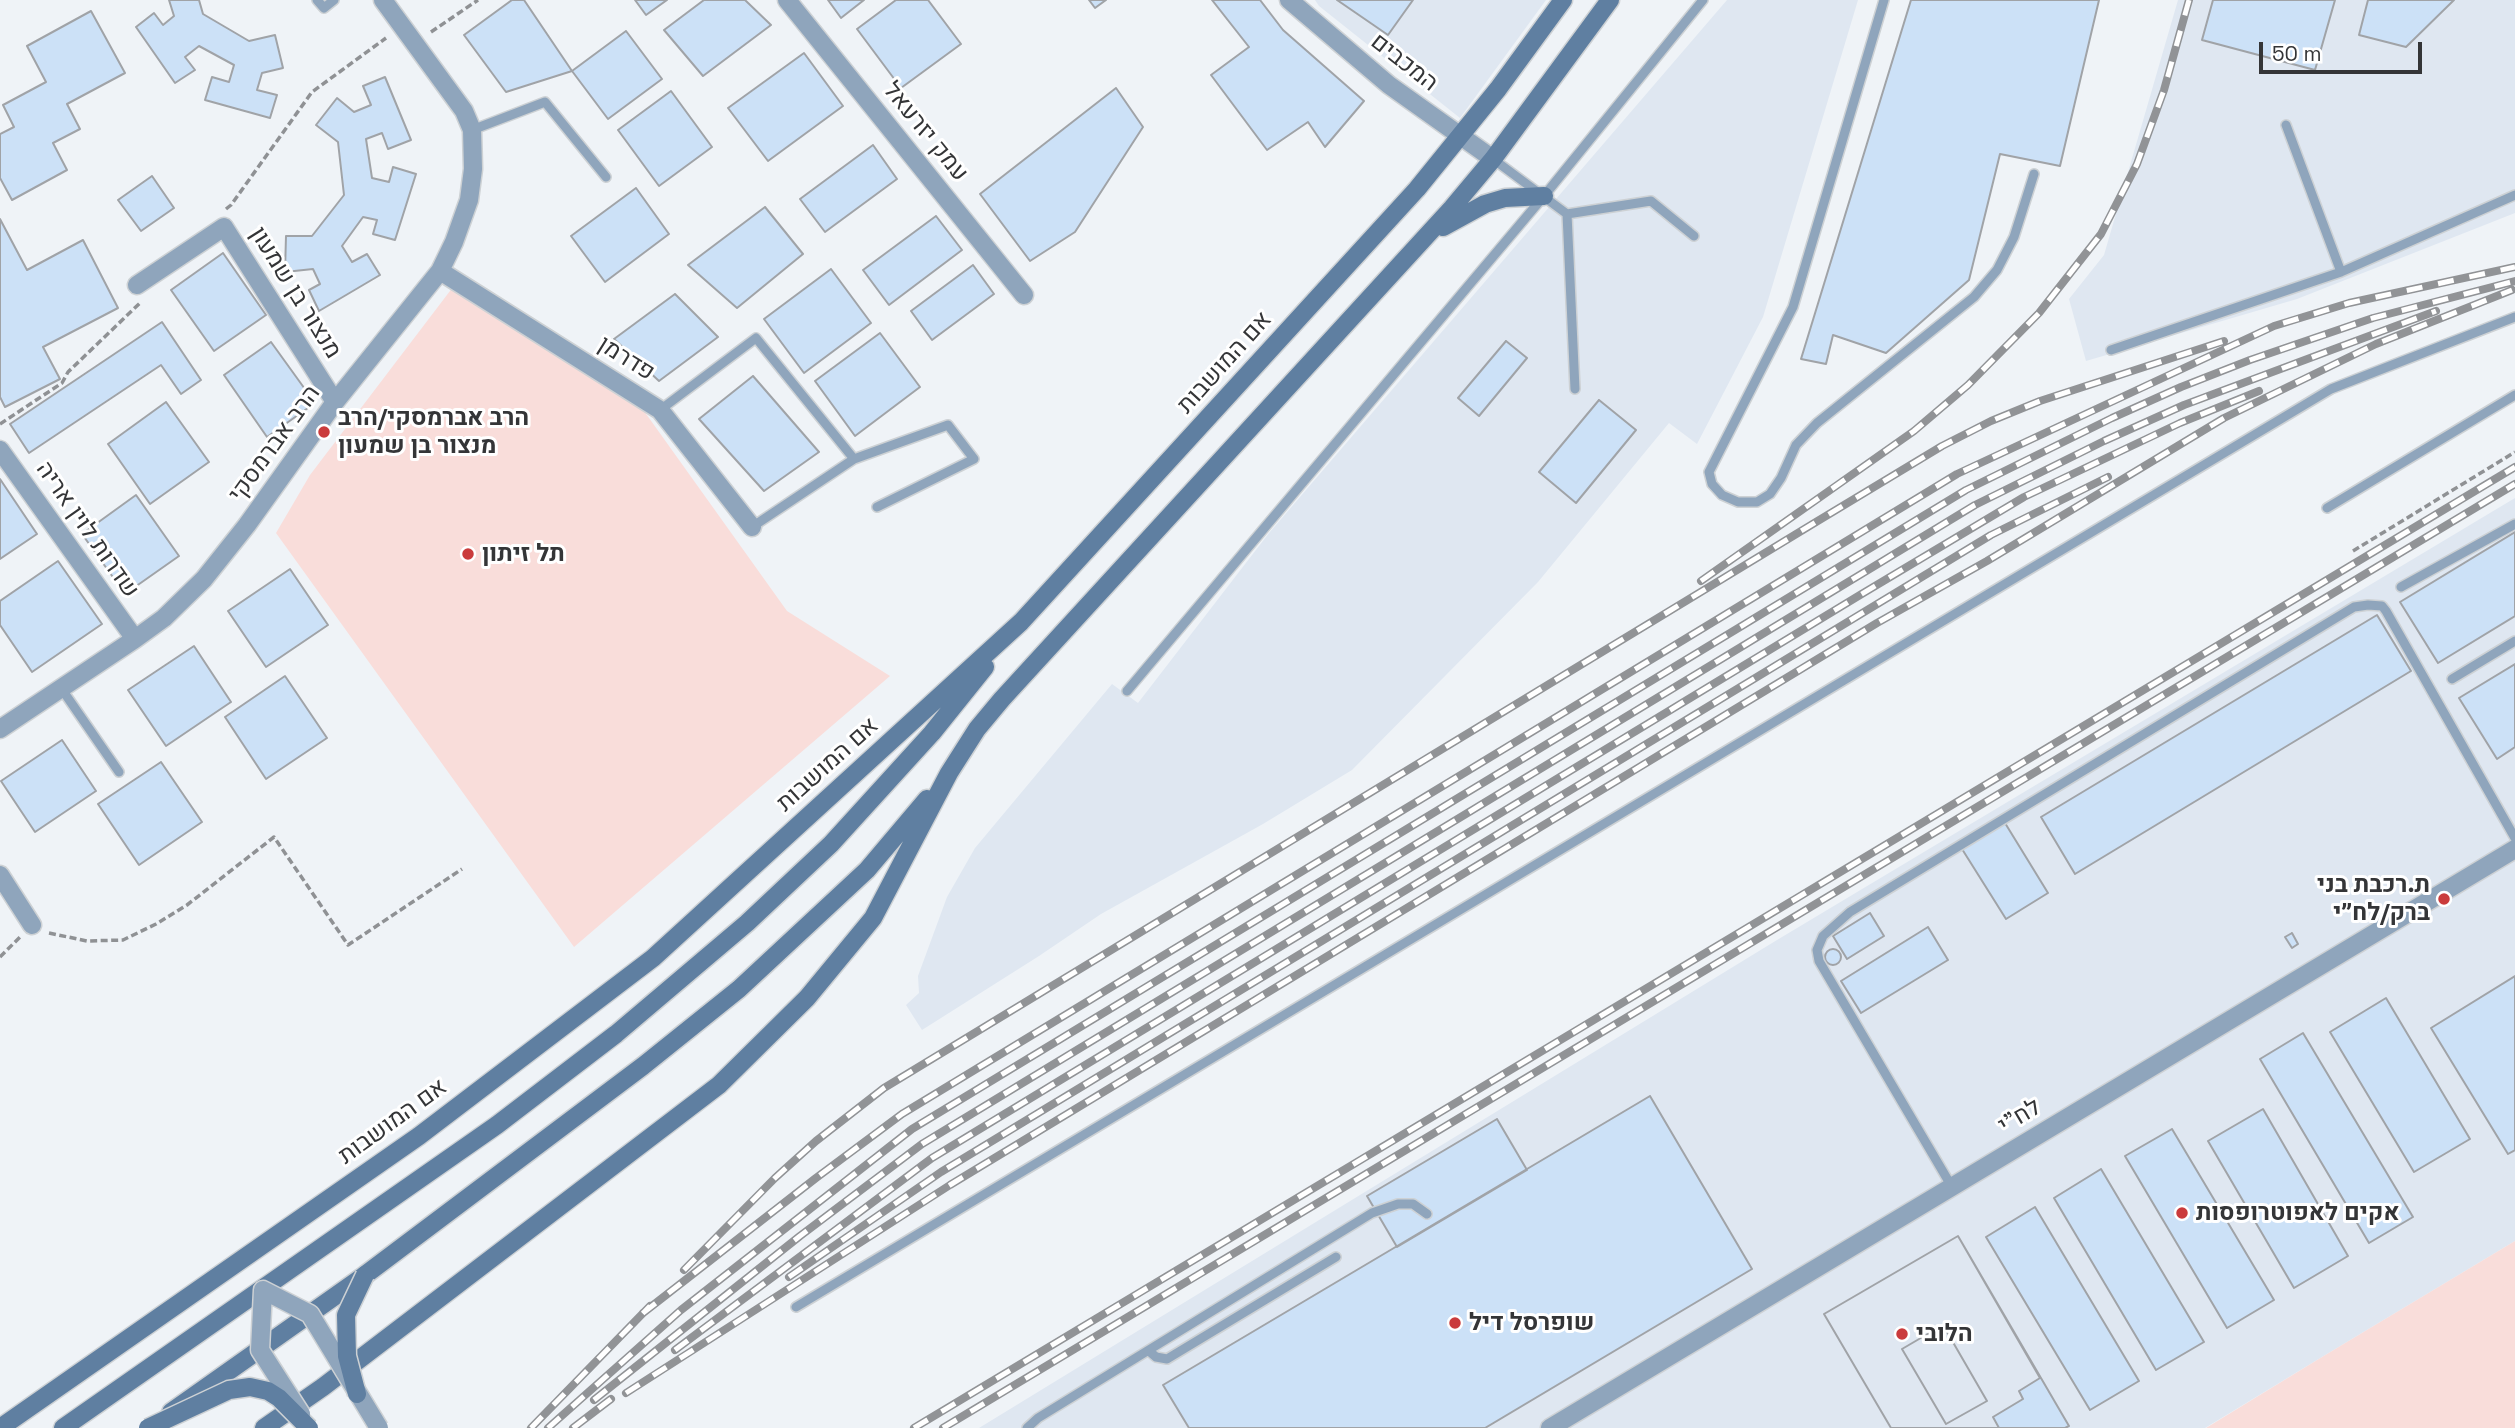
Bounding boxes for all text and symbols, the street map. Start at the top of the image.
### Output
street label: המכבים [1365,28,1443,98]
scale bar [2263,28,2426,72]
text: 50 m [2272,40,2322,67]
street label: עמק יזרעאל [876,77,974,187]
street label: מנצור בן שמעון [243,222,347,364]
street label: אם המושבות [1172,306,1278,420]
street label: פדרמן [592,331,660,387]
street label: הרב אברמסקי [223,380,327,508]
place label: הרב אברמסקי/הרב מנצור בן שמעון [338,404,529,460]
marker: הרב אברמסקי/הרב מנצור בן שמעון [316,424,332,440]
street label: שדרות לוין אריה [29,456,145,604]
place label: תל זיתון [482,540,565,568]
marker: תל זיתון [460,546,476,562]
street label: אם המושבות [771,712,885,818]
place label: ת.רכבת בני ברק/לח״י [2317,871,2430,927]
marker: ת.רכבת בני ברק/לח״י [2436,891,2452,907]
street label: אם המושבות [333,1073,453,1171]
street label: לח"י [1994,1093,2046,1141]
place label: אקים לאפוטרופסות [2196,1199,2400,1227]
marker: אקים לאפוטרופסות [2174,1205,2190,1221]
place label: שופרסל דיל [1469,1309,1594,1337]
marker: שופרסל דיל [1447,1315,1463,1331]
place label: הלובי [1916,1320,1973,1348]
marker: הלובי [1894,1326,1910,1342]

